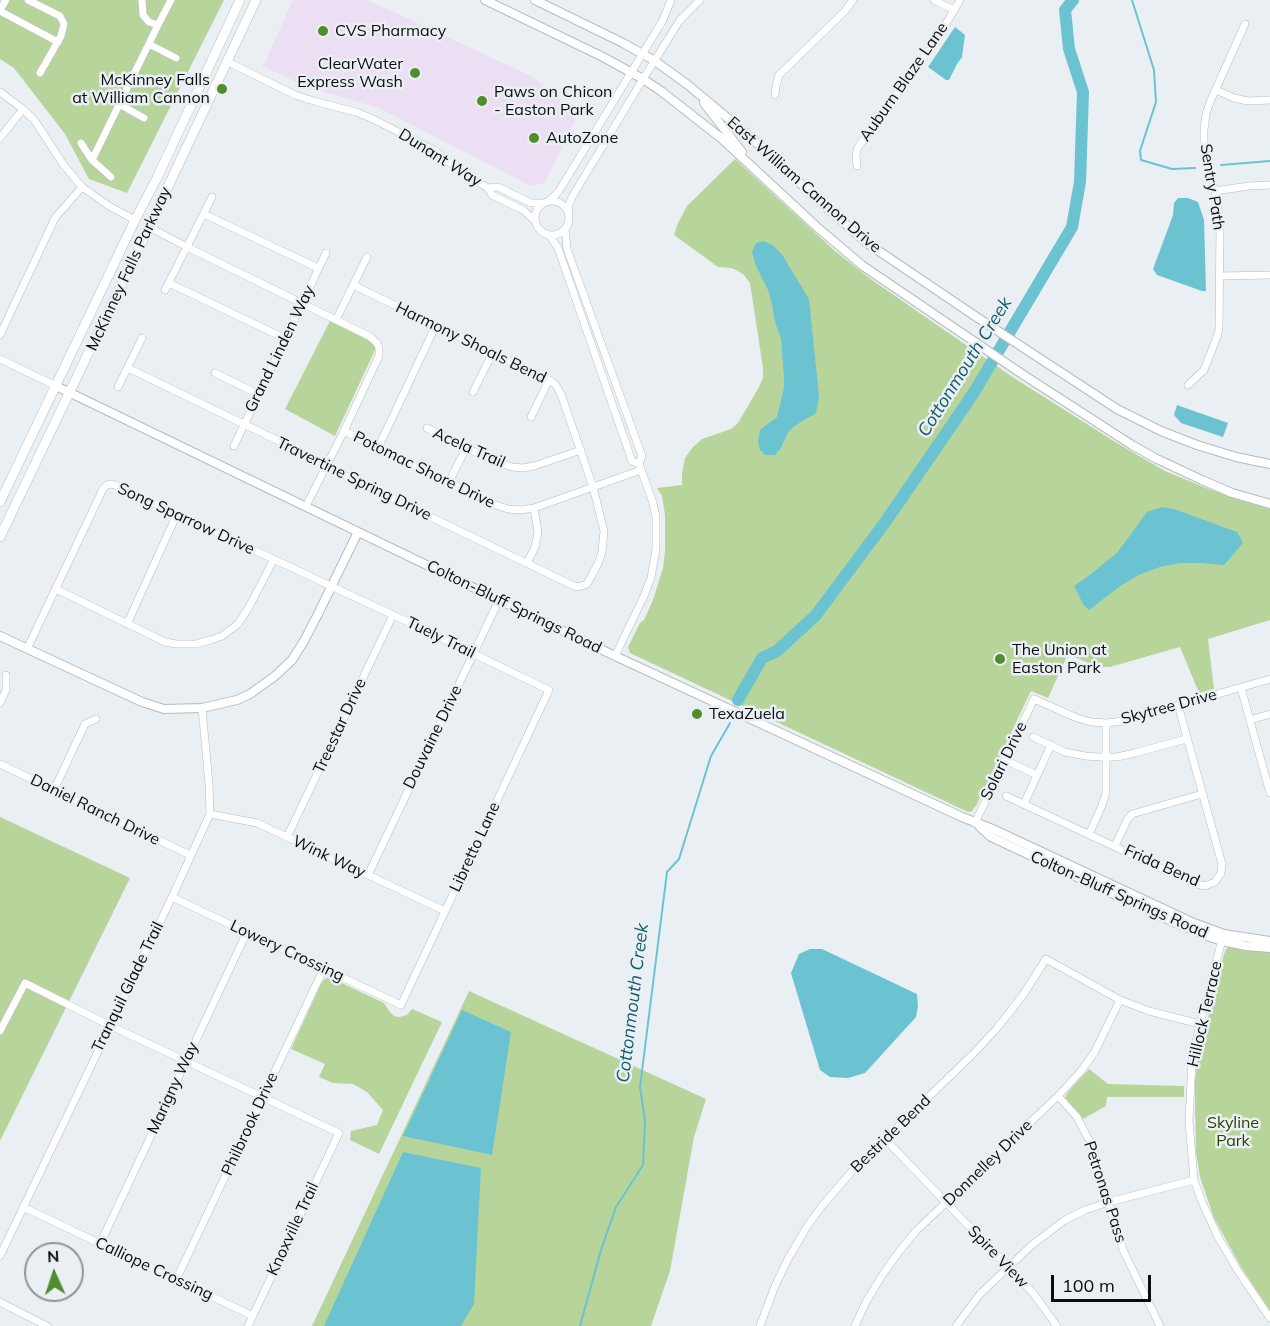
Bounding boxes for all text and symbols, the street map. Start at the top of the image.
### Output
street label: Auburn Blaze Lane [856,19,952,145]
place label: CVS Pharmacy [335,21,446,41]
marker: CVS Pharmacy [316,24,330,38]
place label: ClearWater Express Wash [297,54,403,92]
marker: ClearWater Express Wash [408,66,422,80]
place label: McKinney Falls at William Cannon [72,70,210,108]
marker: McKinney Falls at William Cannon [215,82,229,96]
place label: Paws on Chicon - Easton Park [494,82,612,120]
marker: Paws on Chicon - Easton Park [475,94,489,108]
street label: East William Cannon Drive [723,113,885,257]
street label: Dunant Way [395,125,485,191]
place label: AutoZone [546,128,618,148]
marker: AutoZone [527,131,541,145]
street label: Sentry Path [1196,142,1228,232]
street label: McKinney Falls Parkway [83,184,175,354]
street label: Grand Linden Way [241,282,319,416]
water label: Cottonmouth Creek [913,293,1017,441]
street label: Harmony Shoals Bend [392,298,550,388]
street label: Acela Trail [430,424,508,472]
street label: Potomac Shore Drive [350,427,498,513]
street label: Travertine Spring Drive [274,433,434,525]
street label: Song Sparrow Drive [115,479,257,559]
street label: Colton-Bluff Springs Road [423,556,605,658]
street label: Tuely Trail [403,613,479,663]
place label: The Union at Easton Park [1012,640,1107,678]
marker: The Union at Easton Park [993,652,1007,666]
street label: Treestar Drive [309,675,371,777]
street label: Douvaine Drive [400,682,466,792]
street label: Skytree Drive [1119,685,1219,729]
place label: TexaZuela [709,704,785,724]
marker: TexaZuela [690,707,704,721]
street label: Solari Drive [977,719,1031,803]
street label: Daniel Ranch Drive [27,770,163,850]
street label: Libretto Lane [446,799,504,895]
street label: Wink Way [289,832,369,882]
street label: Frida Bend [1121,841,1203,891]
street label: Colton-Bluff Springs Road [1027,847,1211,943]
street label: Lowery Crossing [227,916,347,986]
street label: Tranquil Glade Trail [88,919,168,1055]
water label: Cottonmouth Creek [612,922,654,1084]
street label: Hillock Terrace [1184,959,1226,1069]
street label: Marigny Way [143,1039,203,1137]
street label: Philbrook Drive [218,1069,282,1179]
street label: Bestride Bend [847,1091,935,1177]
park label: Skyline Park [1207,1113,1259,1151]
street label: Donnelley Drive [940,1116,1036,1210]
street label: Petronas Pass [1080,1139,1130,1245]
street label: Knoxville Trail [263,1179,323,1279]
street label: Spire View [964,1222,1032,1292]
street label: Calliope Crossing [92,1233,216,1305]
north arrow [24,1242,84,1302]
text: N [47,1246,60,1266]
scale bar [1054,1263,1154,1301]
text: 100 m [1062,1274,1115,1297]

